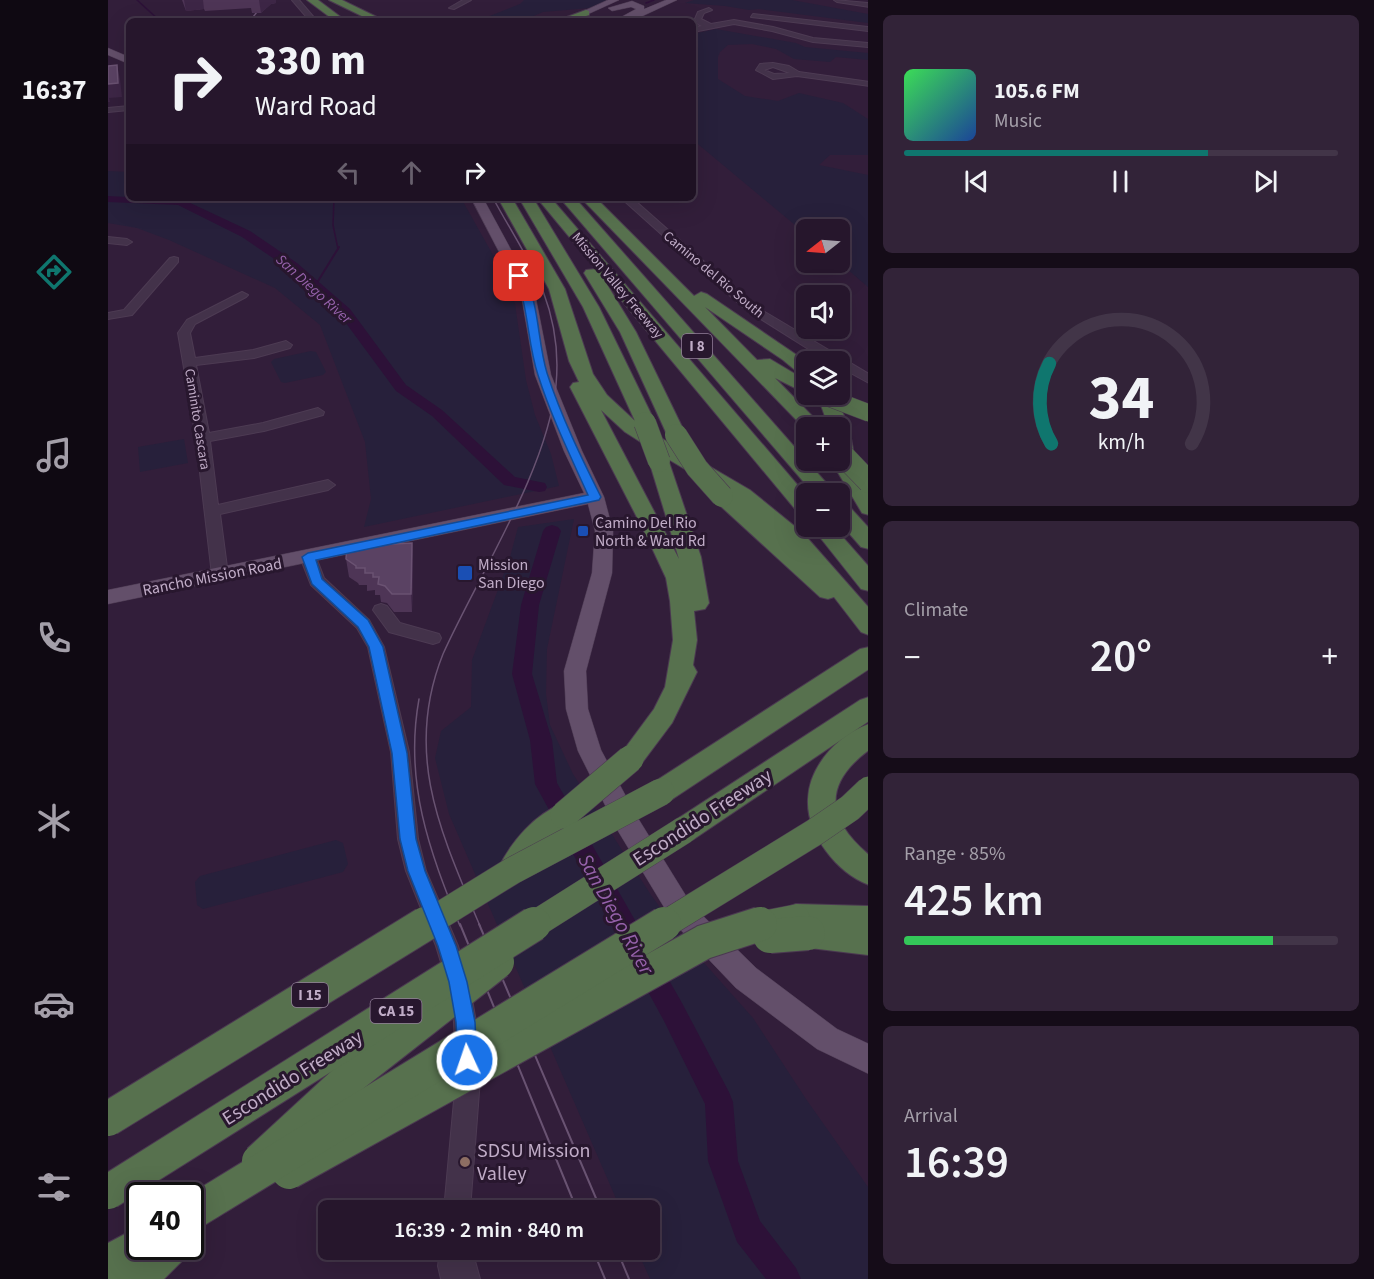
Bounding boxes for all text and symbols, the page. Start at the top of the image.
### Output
text: 330 m [255,31,366,91]
icon: right [156,42,234,120]
text: 16:37 [21,71,87,110]
text: 105.6 FM [994,75,1080,107]
text: Ward Road [255,87,377,126]
text: Music [994,107,1042,135]
icon: left [332,156,365,189]
icon: ahead [395,156,428,189]
icon: right [458,156,491,189]
icon: previous [960,165,993,198]
icon: pause [1104,165,1137,198]
icon: next [1249,165,1282,198]
north arrow [796,219,850,273]
map controls [796,219,850,537]
street label: Camino del Rio South [659,227,768,323]
street label: Mission Valley Freeway [567,228,668,343]
water label: San Diego River [271,250,357,330]
pin [493,250,544,301]
icon: directions [33,251,75,293]
icon: arrive [502,259,535,292]
button: sound [796,285,850,339]
road number: I 8 [682,334,712,358]
button: layers [796,351,850,405]
text: 34 [1088,354,1154,443]
street label: Caminito Cascara [179,367,215,471]
button: + [796,417,850,471]
text: km/h [1097,427,1145,458]
icon: music [33,434,75,476]
button: − [796,483,850,537]
place label: Camino Del Rio North & Ward Rd [595,512,706,552]
marker: Camino Del Rio North & Ward Rd [576,524,590,538]
street label: Rancho Mission Road [141,553,284,601]
place label: Mission San Diego [478,554,545,594]
marker: Mission San Diego [456,564,474,582]
text: Climate [904,596,968,624]
icon: phone [33,617,75,659]
text: 20° [1090,625,1152,689]
text: − [904,634,920,681]
text: + [1322,634,1338,681]
street label: Escondido Freeway [627,762,778,873]
icon: climate [33,800,75,842]
text: Range · 85% [904,840,1005,868]
water label: San Diego River [570,848,662,981]
text: 425 km [904,869,1044,933]
icon: car [33,983,75,1025]
road number: I 15 [292,983,328,1007]
road number: CA 15 [370,999,422,1023]
street label: Escondido Freeway [217,1023,369,1132]
position arrow [435,1028,499,1092]
text: Arrival [904,1102,958,1130]
text: 16:39 [904,1131,1009,1195]
place label: SDSU Mission Valley [477,1137,590,1188]
marker: SDSU Mission Valley [458,1155,472,1169]
icon: filters [33,1166,75,1208]
speed limit sign: 40 [126,1182,204,1260]
text: 16:39 · 2 min · 840 m [394,1214,584,1246]

